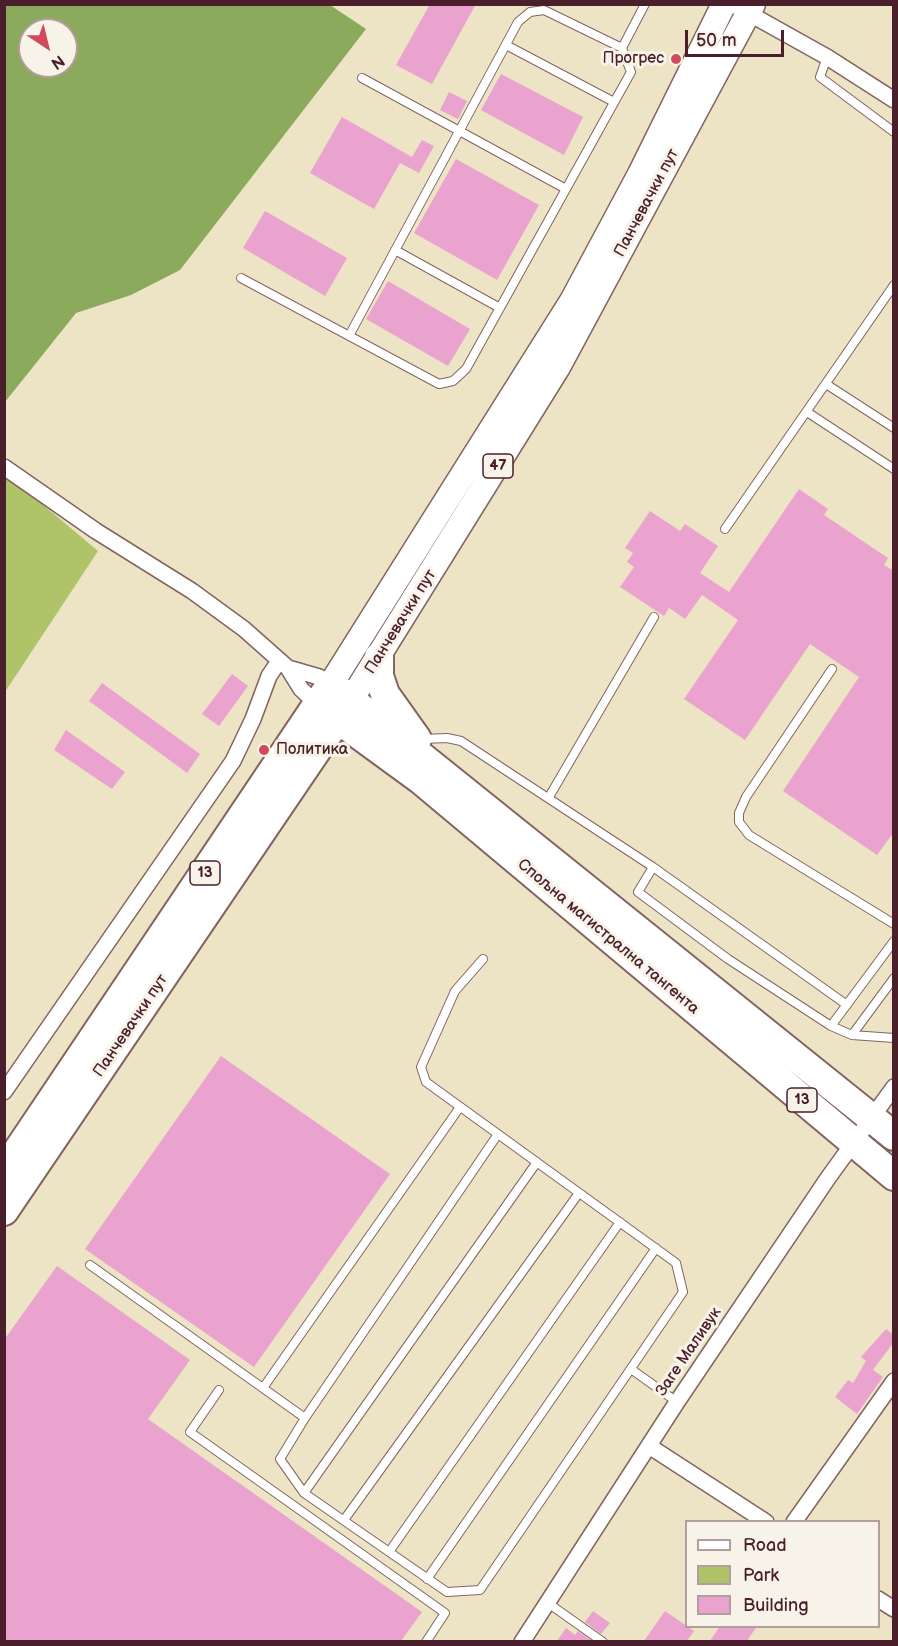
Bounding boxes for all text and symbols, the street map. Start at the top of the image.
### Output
north arrow [18,18,78,78]
scale bar [688,18,787,56]
text: 50 m [696,30,737,51]
place label: Прогрес [603,49,664,69]
text: N [47,50,68,73]
marker: Прогрес [669,52,683,66]
street label: Панчевачки пут [610,146,684,260]
road number: 47 [483,454,513,478]
street label: Панчевачки пут [361,566,441,678]
place label: Политика [276,740,348,760]
marker: Политика [257,743,271,757]
street label: Спољна магистрална тангента [513,855,703,1019]
road number: 13 [190,861,220,885]
street label: Панчевачки пут [90,971,172,1081]
road number: 13 [787,1088,817,1112]
street label: Заге Маливук [652,1304,726,1400]
legend [685,1520,880,1628]
text: Road [743,1535,787,1556]
text: Park [743,1565,779,1586]
text: Building [743,1595,809,1616]

